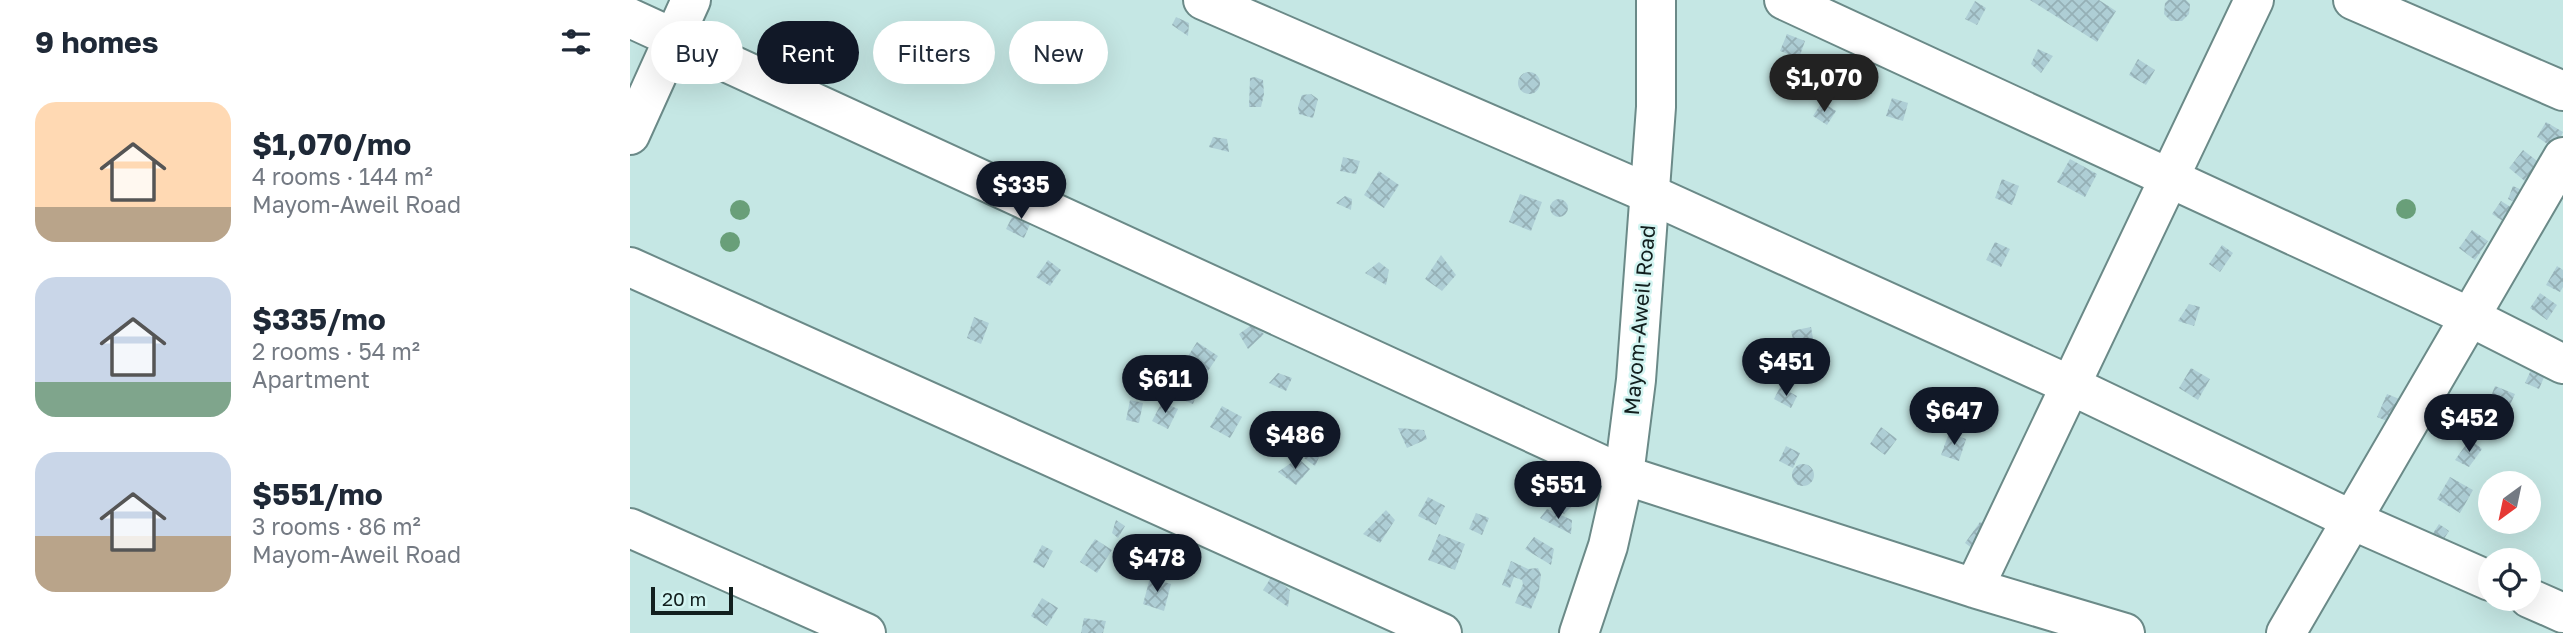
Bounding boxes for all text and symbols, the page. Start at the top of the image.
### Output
chip: Buy [651,21,743,84]
chip: Rent [757,21,859,84]
chip: Filters [873,21,995,84]
chip: New [1009,21,1108,84]
icon: filters [557,23,595,61]
text: 9 homes [35,24,158,60]
pin: $1,070 [1767,54,1881,114]
text: $1,070 [1785,63,1863,91]
text: $1,070/mo [252,126,411,162]
icon: home [91,130,175,214]
text: 4 rooms · 144 m² [252,162,433,190]
pin: $335 [980,162,1062,221]
text: $335 [992,170,1050,198]
text: Mayom-Aweil Road [252,190,461,218]
street label: Mayom-Aweil Road [1618,224,1660,416]
text: $335/mo [252,301,386,337]
icon: home [91,305,175,389]
text: 2 rooms · 54 m² [252,337,420,365]
pin: $451 [1745,338,1827,398]
text: $451 [1758,347,1814,375]
pin: $611 [1124,356,1206,415]
text: $611 [1138,364,1192,392]
text: Apartment [252,365,370,393]
pin: $647 [1913,388,1995,447]
pin: $452 [2428,394,2510,454]
text: $647 [1926,396,1982,424]
text: $452 [2440,403,2498,431]
pin: $486 [1254,412,1336,471]
text: $486 [1265,420,1325,448]
pin: $551 [1517,462,1599,521]
text: $551 [1530,470,1586,498]
north arrow [2478,471,2541,534]
map controls [2478,471,2541,611]
text: $551/mo [252,476,383,512]
icon: home [91,480,175,564]
text: 3 rooms · 86 m² [252,512,421,540]
pin: $478 [1116,534,1198,594]
text: Mayom-Aweil Road [252,540,461,568]
text: $478 [1128,543,1186,571]
button: locate [2478,548,2541,611]
scale bar [651,584,733,616]
text: 20 m [662,587,706,610]

